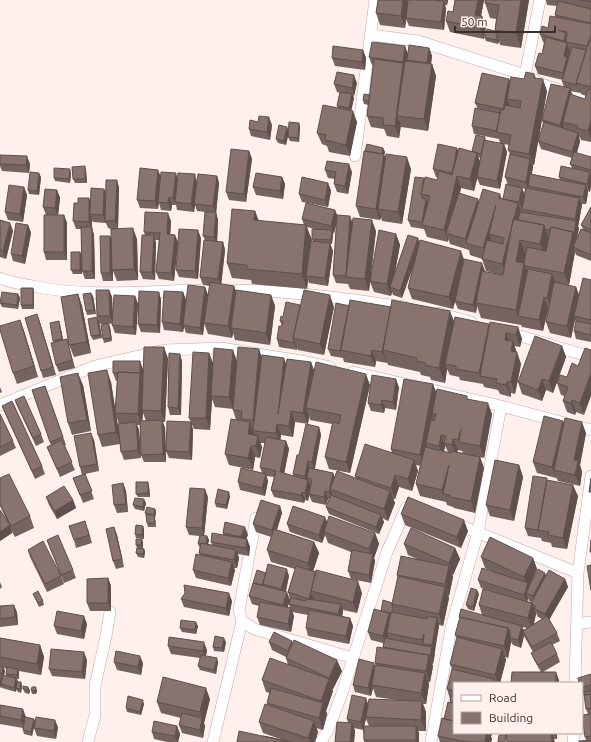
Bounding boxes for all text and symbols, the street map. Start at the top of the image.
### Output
scale bar [455,8,555,34]
text: 50 m [461,15,488,28]
legend [453,682,583,734]
text: Road [489,691,517,704]
text: Building [489,711,533,724]

